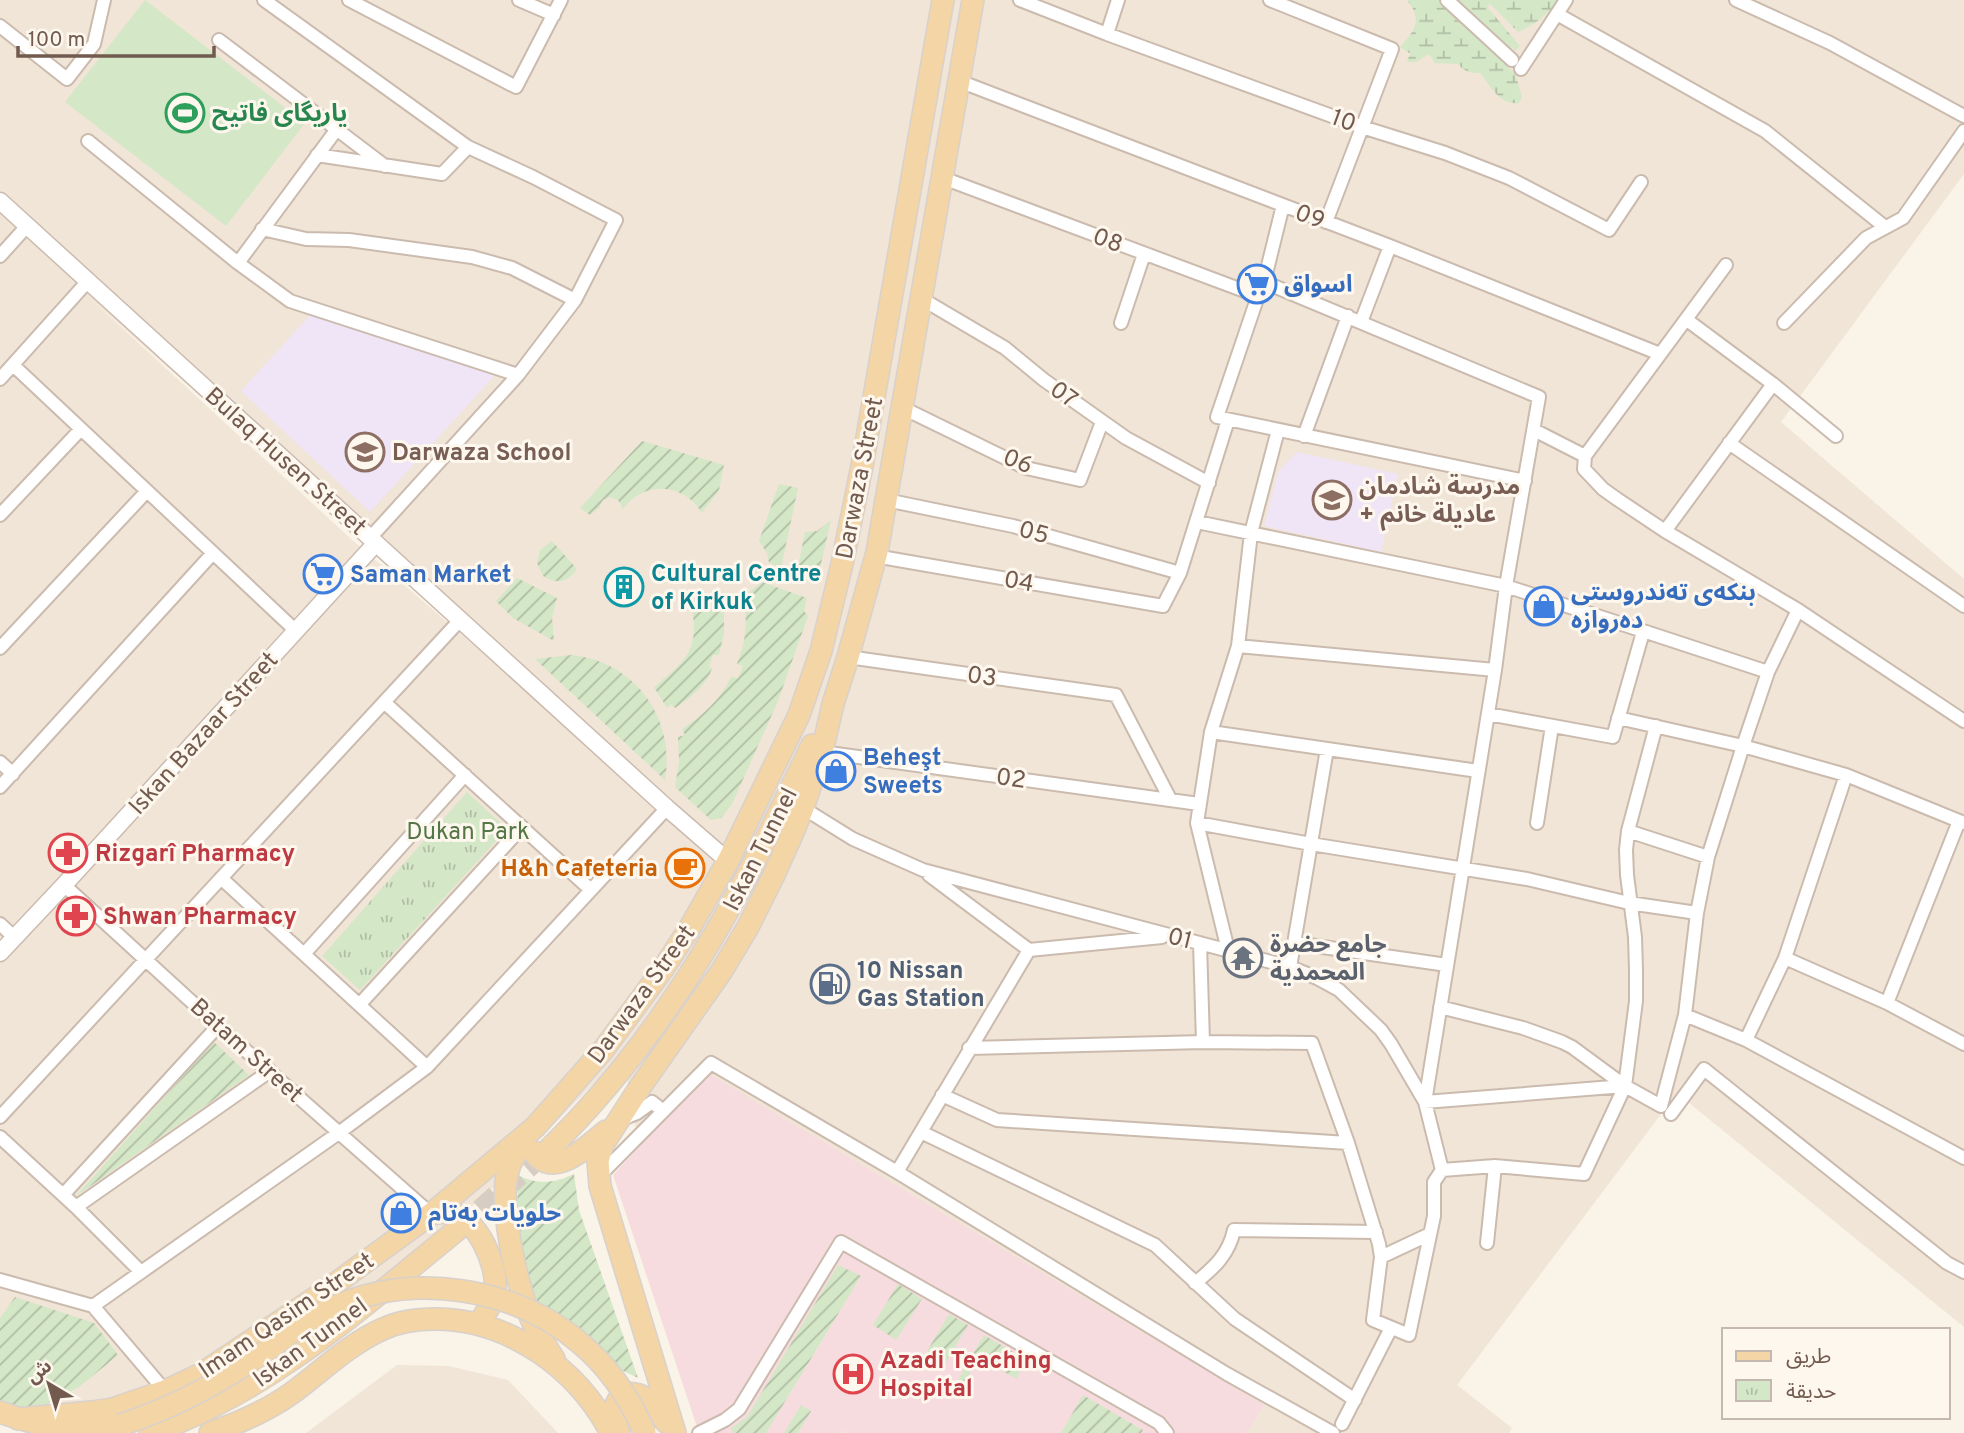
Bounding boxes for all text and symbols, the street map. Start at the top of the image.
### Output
scale bar [18,14,214,58]
text: 100 m [28,27,85,54]
sports icon: یاریگای فاتیح [164,92,206,134]
place label: یاریگای فاتیح [212,100,347,131]
street label: 10 [1327,104,1360,140]
street label: 09 [1290,199,1329,237]
street label: 08 [1088,222,1127,261]
supermarket icon: اسواق [1236,263,1278,305]
place label: اسواق [1284,271,1352,301]
street label: 07 [1043,375,1083,416]
street label: Bulaq Husen Street [198,382,372,543]
street label: Darwaza Street [831,395,891,562]
school or university icon: Darwaza School [344,431,386,473]
place label: Darwaza School [392,439,572,469]
street label: 06 [998,443,1037,482]
place label: مدرسة شادمان + عاديلة خانم [1359,473,1520,531]
school or university icon: مدرسة شادمان + عاديلة خانم [1311,479,1353,521]
street label: 05 [1015,516,1052,552]
supermarket icon: Saman Market [302,553,344,595]
place label: Cultural Centre of Kirkuk [651,560,821,618]
place label: Saman Market [350,561,511,591]
building icon: Cultural Centre of Kirkuk [603,566,645,608]
street label: 04 [1001,566,1036,600]
place label: بنکەی تەندروستی دەروازە [1571,579,1756,637]
shop icon: بنکەی تەندروستی دەروازە [1523,585,1565,627]
street label: Iskan Bazaar Street [123,647,286,822]
street label: 03 [965,661,999,695]
place label: Beheşt Sweets [863,744,943,802]
shop icon: Beheşt Sweets [815,750,857,792]
street label: 02 [994,763,1028,797]
street label: Iskan Tunnel [718,783,806,917]
park label: Dukan Park [406,818,530,848]
pharmacy icon: Rizgarî Pharmacy [47,832,89,874]
place label: Rizgarî Pharmacy [95,840,295,870]
cafe icon: H&h Cafeteria [664,847,706,889]
place label: H&h Cafeteria [501,855,658,885]
pharmacy icon: Shwan Pharmacy [55,895,97,937]
place label: Shwan Pharmacy [103,903,297,933]
street label: Darwaza Street [582,920,703,1070]
street label: 01 [1164,922,1195,957]
place label: جامع حضرة المحمدية [1270,931,1387,989]
temple icon: جامع حضرة المحمدية [1222,937,1264,979]
place label: 10 Nissan Gas Station [857,957,985,1015]
fuel station icon: 10 Nissan Gas Station [809,963,851,1005]
street label: Batam Street [183,993,308,1110]
shop icon: حلویات بەتام [380,1192,422,1234]
place label: حلویات بەتام [428,1200,561,1231]
street label: Imam Qasim Street [194,1247,381,1386]
street label: Iskan Tunnel [248,1292,374,1395]
legend [1722,1328,1950,1419]
text: طريق [1786,1344,1831,1371]
place label: Azadi Teaching Hospital [880,1347,1052,1405]
north arrow [14,1349,84,1419]
hospital icon: Azadi Teaching Hospital [832,1353,874,1395]
text: ش [22,1355,57,1390]
text: حديقة [1786,1379,1836,1406]

